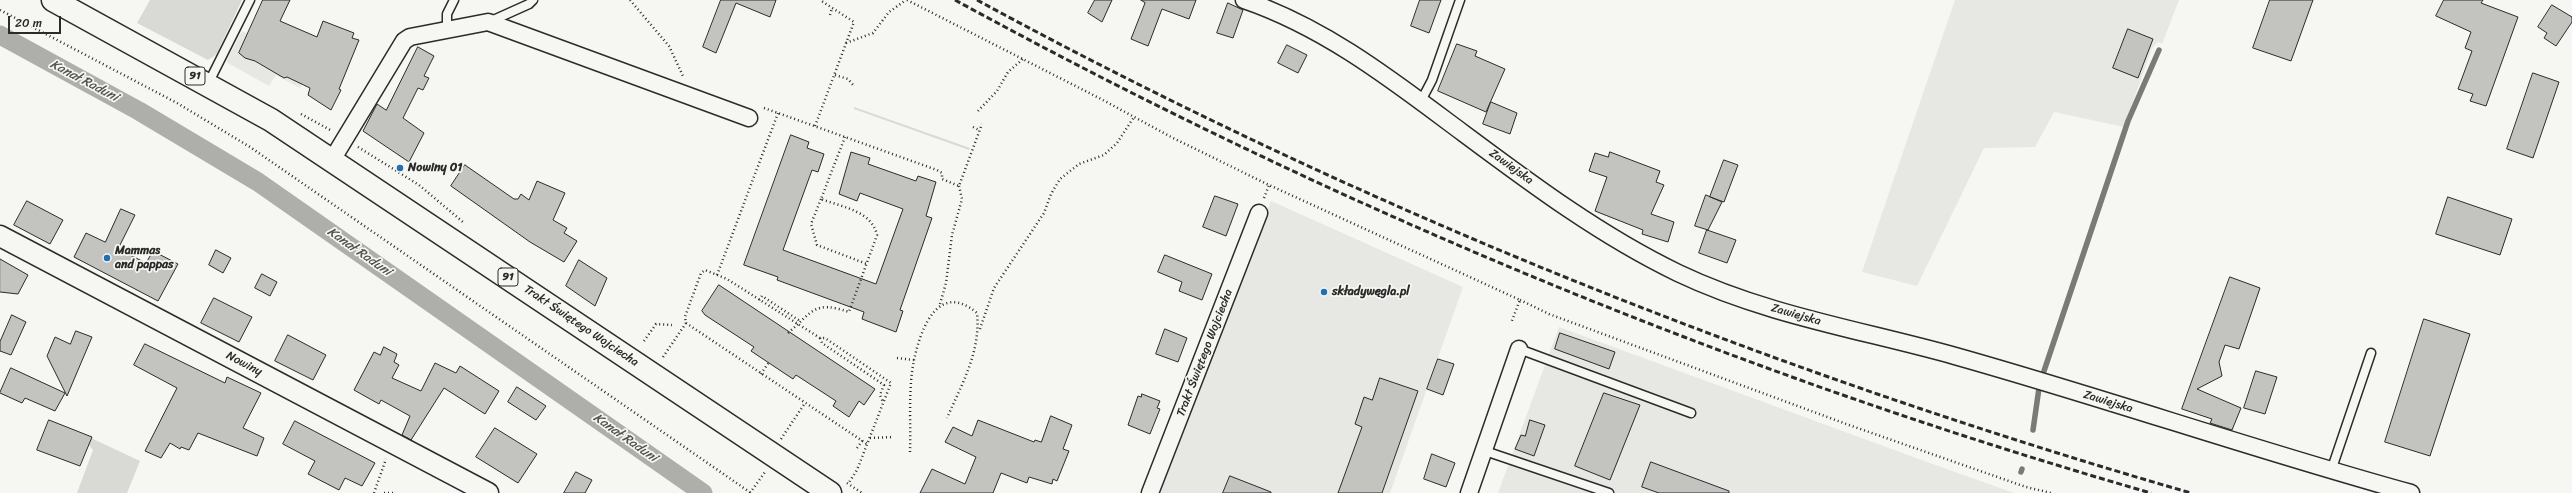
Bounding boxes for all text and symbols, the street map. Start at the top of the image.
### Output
scale bar [10,8,63,34]
text: 20 m [15,12,42,34]
water label: Kanał Raduni [47,57,121,105]
road number: 91 [185,67,205,85]
street label: Zawiejska [1486,146,1536,188]
place label: Nowiny 01 [408,161,462,175]
marker: Nowiny 01 [395,163,405,173]
water label: Kanał Raduni [324,224,394,280]
place label: Mammas and pappas [115,244,174,272]
marker: Mammas and pappas [102,253,112,263]
road number: 91 [498,268,518,286]
street label: Trakt Świętego Wojciecha [521,282,641,370]
place label: składywęgla.pl [1332,285,1410,299]
street label: Trakt Świętego Wojciecha [1174,287,1236,419]
marker: składywęgla.pl [1319,287,1329,297]
street label: Zawiejska [1769,301,1823,329]
street label: Nowiny [224,349,264,379]
street label: Zawiejska [2081,388,2135,416]
water label: Kanał Raduni [590,410,660,466]

